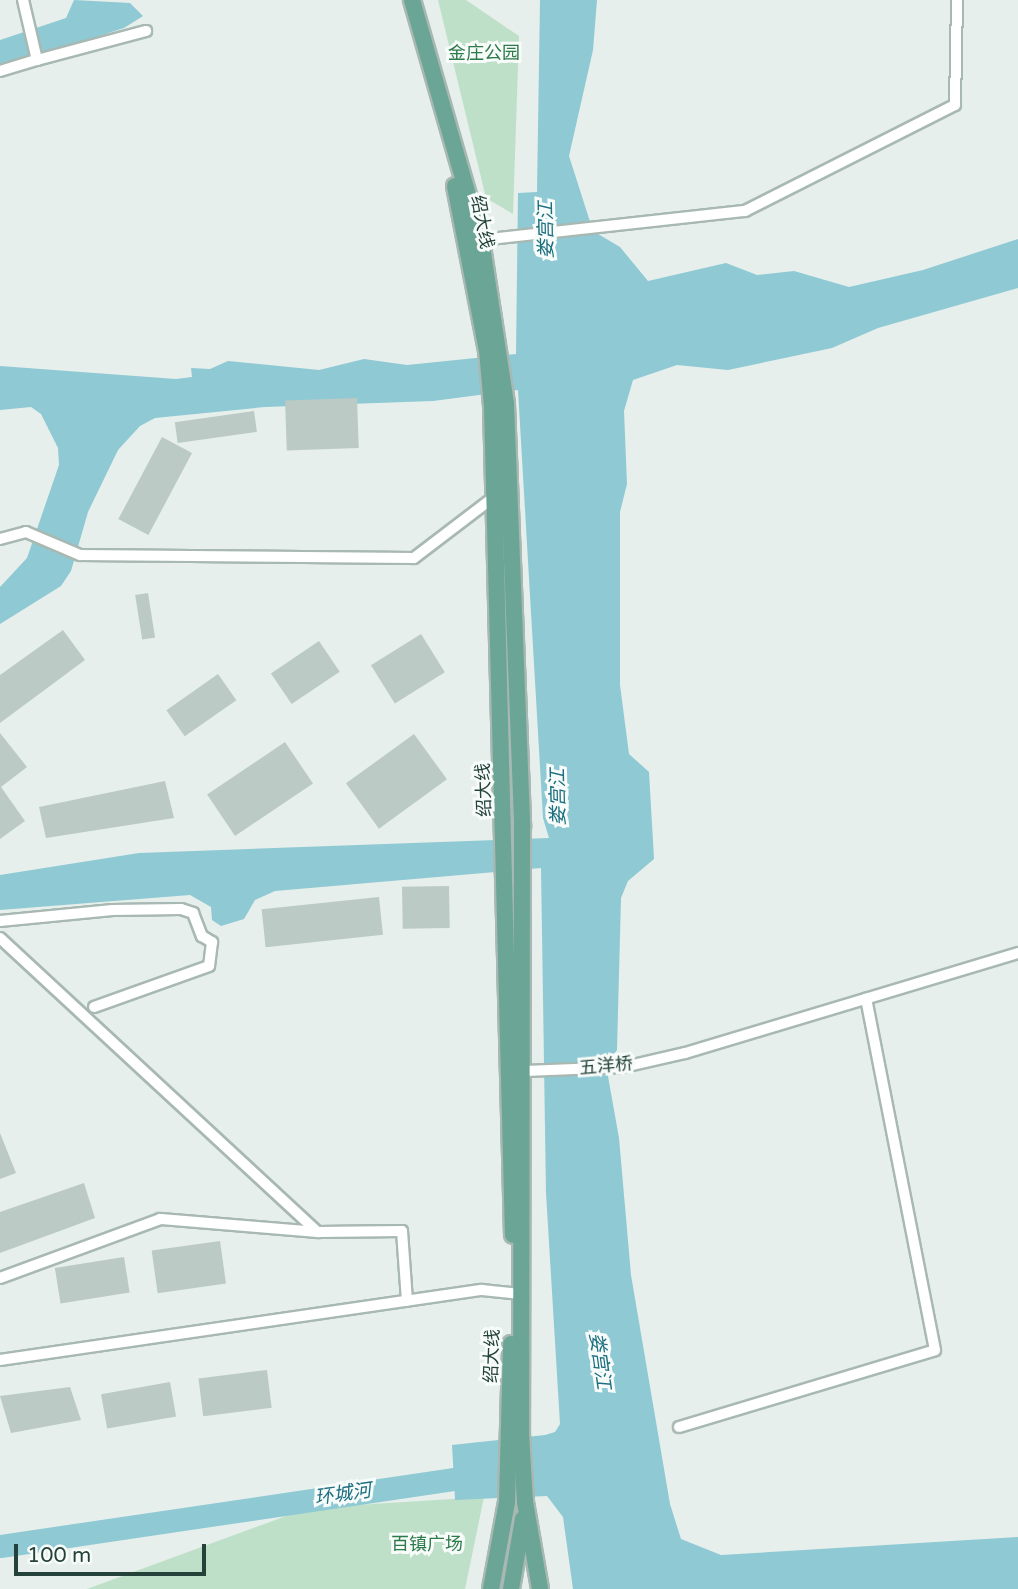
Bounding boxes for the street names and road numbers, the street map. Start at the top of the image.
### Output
street label: 绍大线 [466,193,498,251]
street label: 绍大线 [472,763,496,817]
street label: 五洋桥 [578,1053,634,1079]
street label: 绍大线 [480,1329,504,1383]

